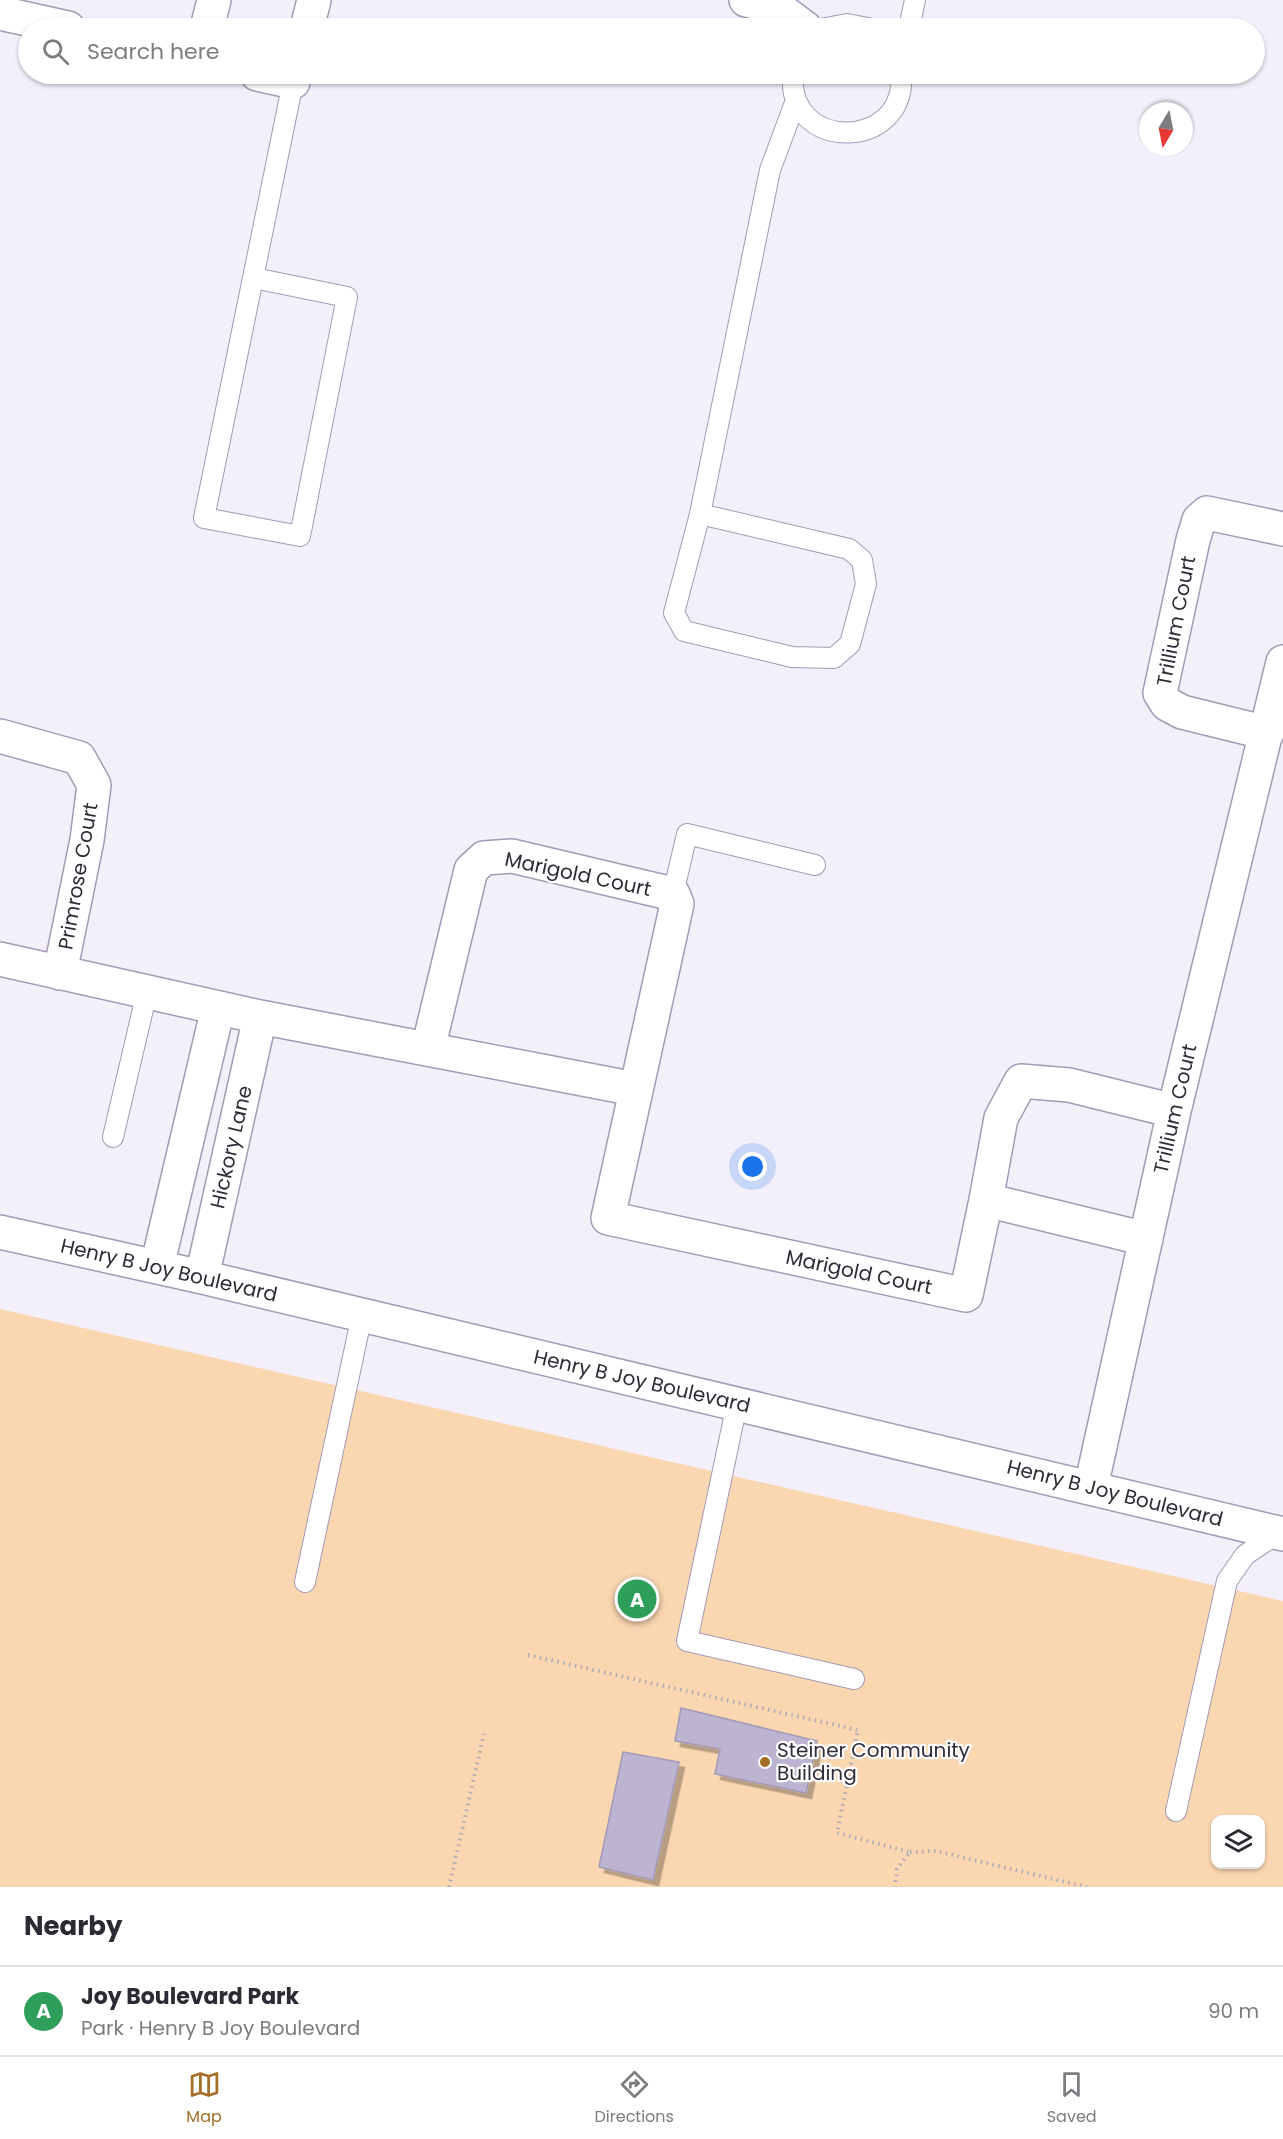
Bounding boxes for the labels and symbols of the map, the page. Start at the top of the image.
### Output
north arrow [1139,102,1193,156]
street label: Trillium Court [1150,553,1202,689]
street label: Primrose Court [51,800,105,952]
street label: Marigold Court [502,845,654,903]
street label: Trillium Court [1146,1041,1204,1177]
street label: Hickory Lane [203,1083,259,1211]
your location [738,1152,767,1181]
street label: Henry B Joy Boulevard [58,1231,280,1309]
street label: Marigold Court [783,1243,935,1301]
street label: Henry B Joy Boulevard [531,1342,753,1420]
street label: Henry B Joy Boulevard [1004,1453,1226,1533]
pin: A [618,1576,656,1622]
place label: Steiner Community Building [777,1736,970,1787]
marker: Steiner Community Building [758,1755,772,1769]

